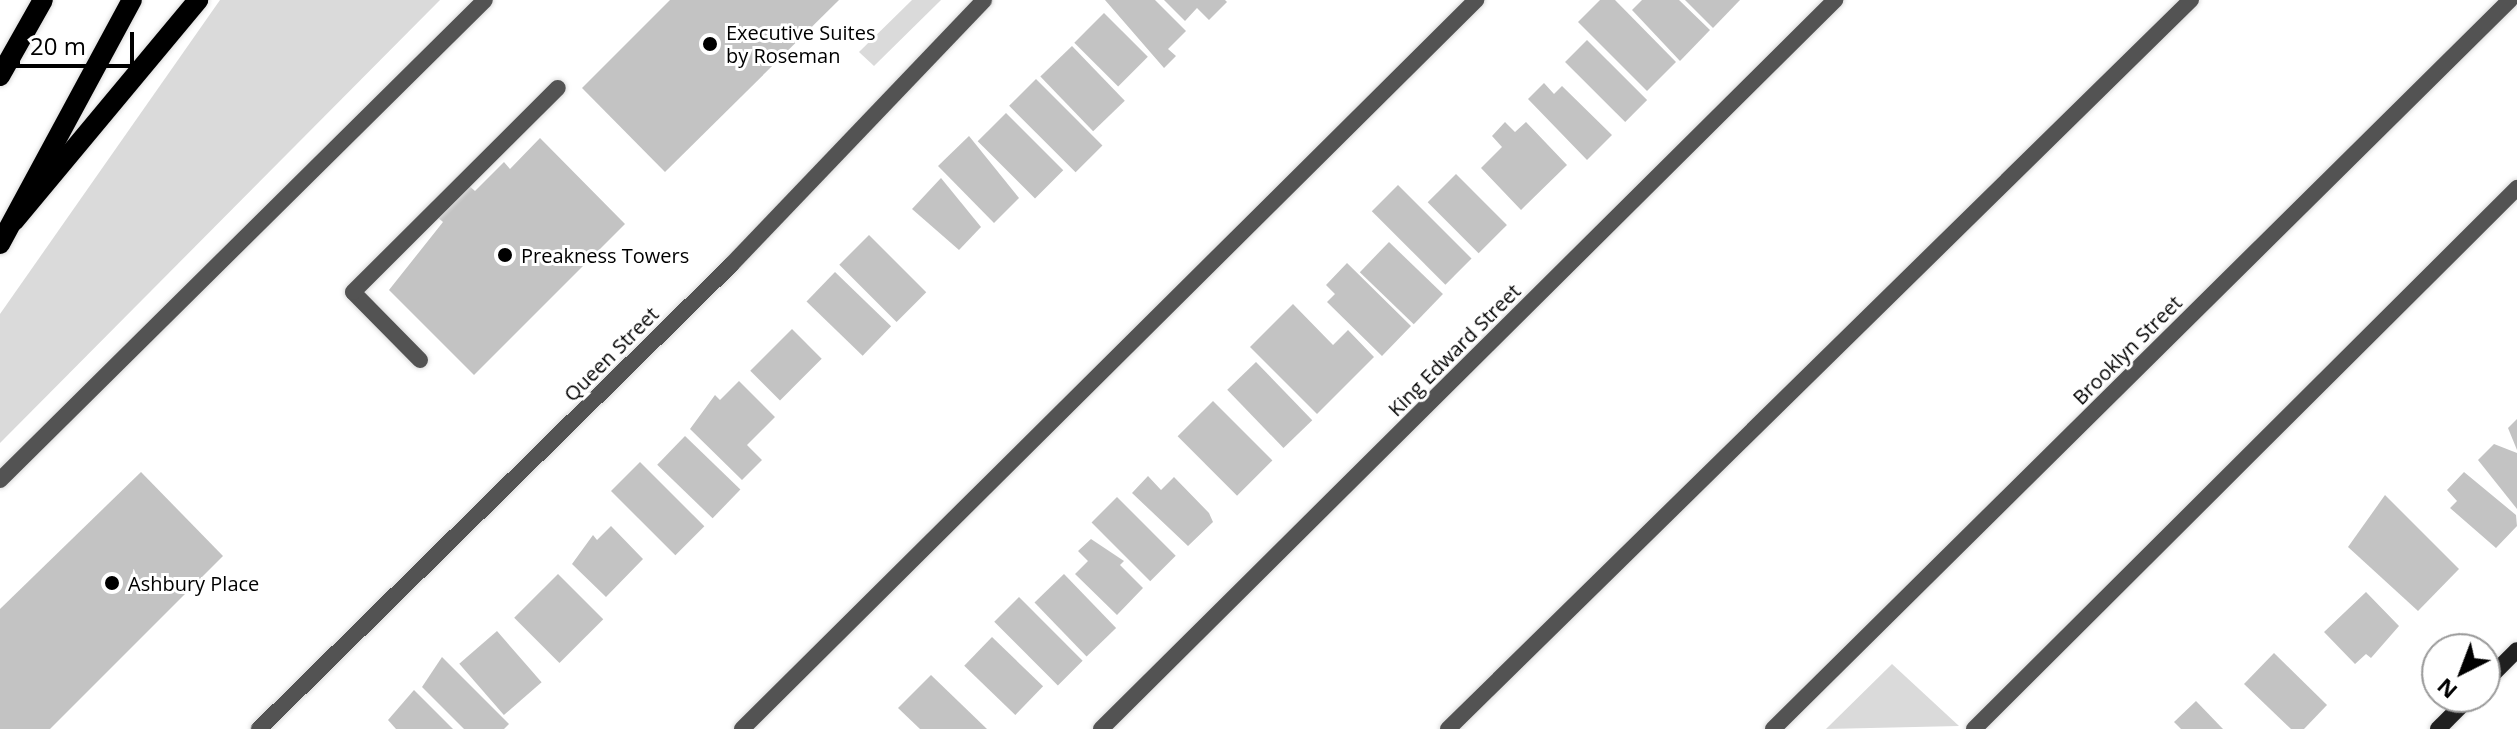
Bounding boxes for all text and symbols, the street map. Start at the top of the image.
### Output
scale bar [20,16,138,66]
place label: Executive Suites by Roseman [726,20,875,67]
text: 20 m [30,29,86,62]
marker: Executive Suites by Roseman [701,35,719,53]
place label: Preakness Towers [521,243,689,267]
marker: Preakness Towers [496,246,514,264]
street label: King Edward Street [1383,279,1525,421]
street label: Brooklyn Street [2068,291,2186,409]
street label: Queen Street [559,302,663,406]
place label: Ashbury Place [128,571,259,595]
marker: Ashbury Place [103,574,121,592]
north arrow [2421,633,2501,713]
text: N [2430,672,2463,706]

